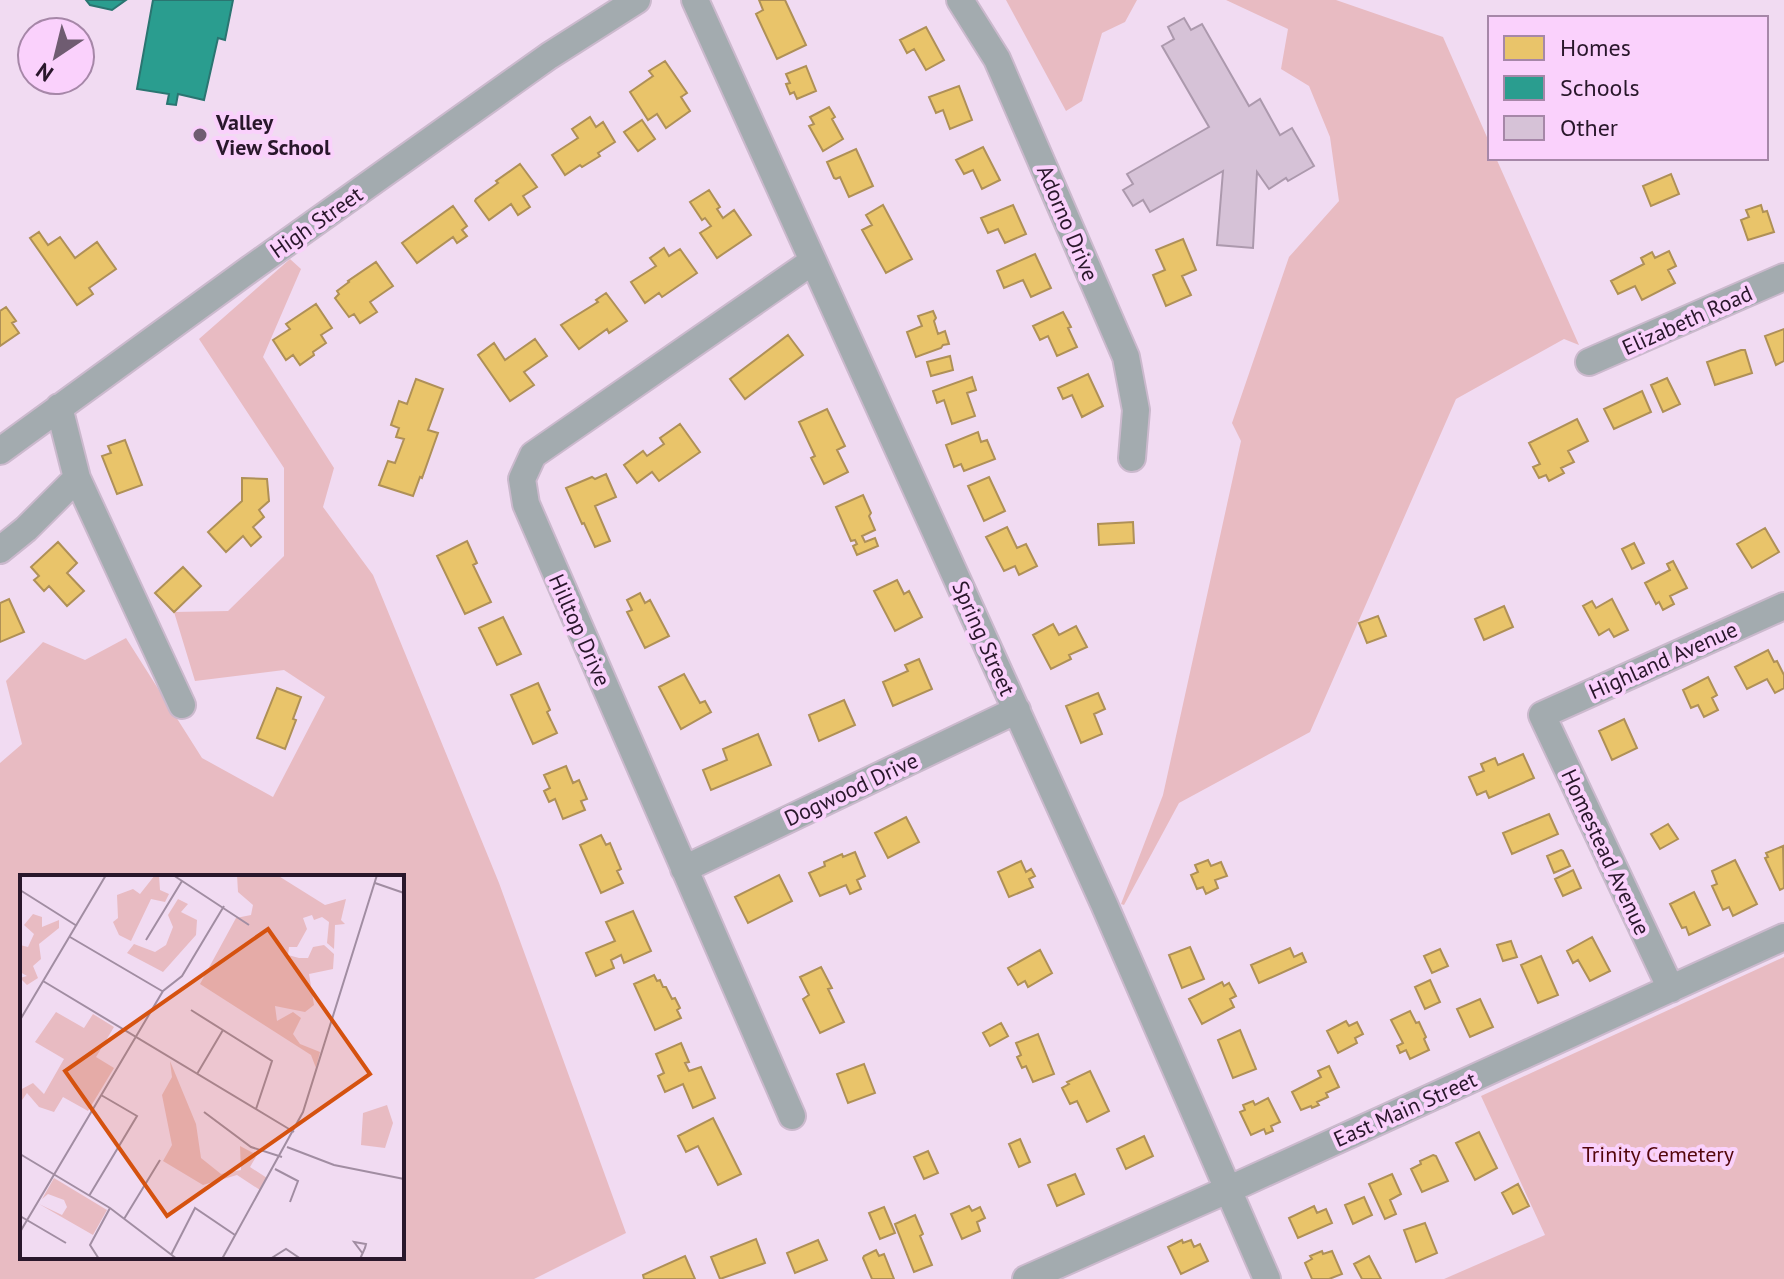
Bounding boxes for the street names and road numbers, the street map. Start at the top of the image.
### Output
street label: Adorno Drive [1031,161,1105,285]
street label: High Street [264,180,368,264]
street label: Elizabeth Road [1617,279,1757,361]
street label: Hilltop Drive [543,570,617,690]
street label: Spring Street [946,576,1022,700]
street label: Highland Avenue [1584,615,1742,705]
street label: Dogwood Drive [780,746,922,832]
street label: Homestead Avenue [1555,765,1657,939]
street label: East Main Street [1329,1065,1481,1153]

